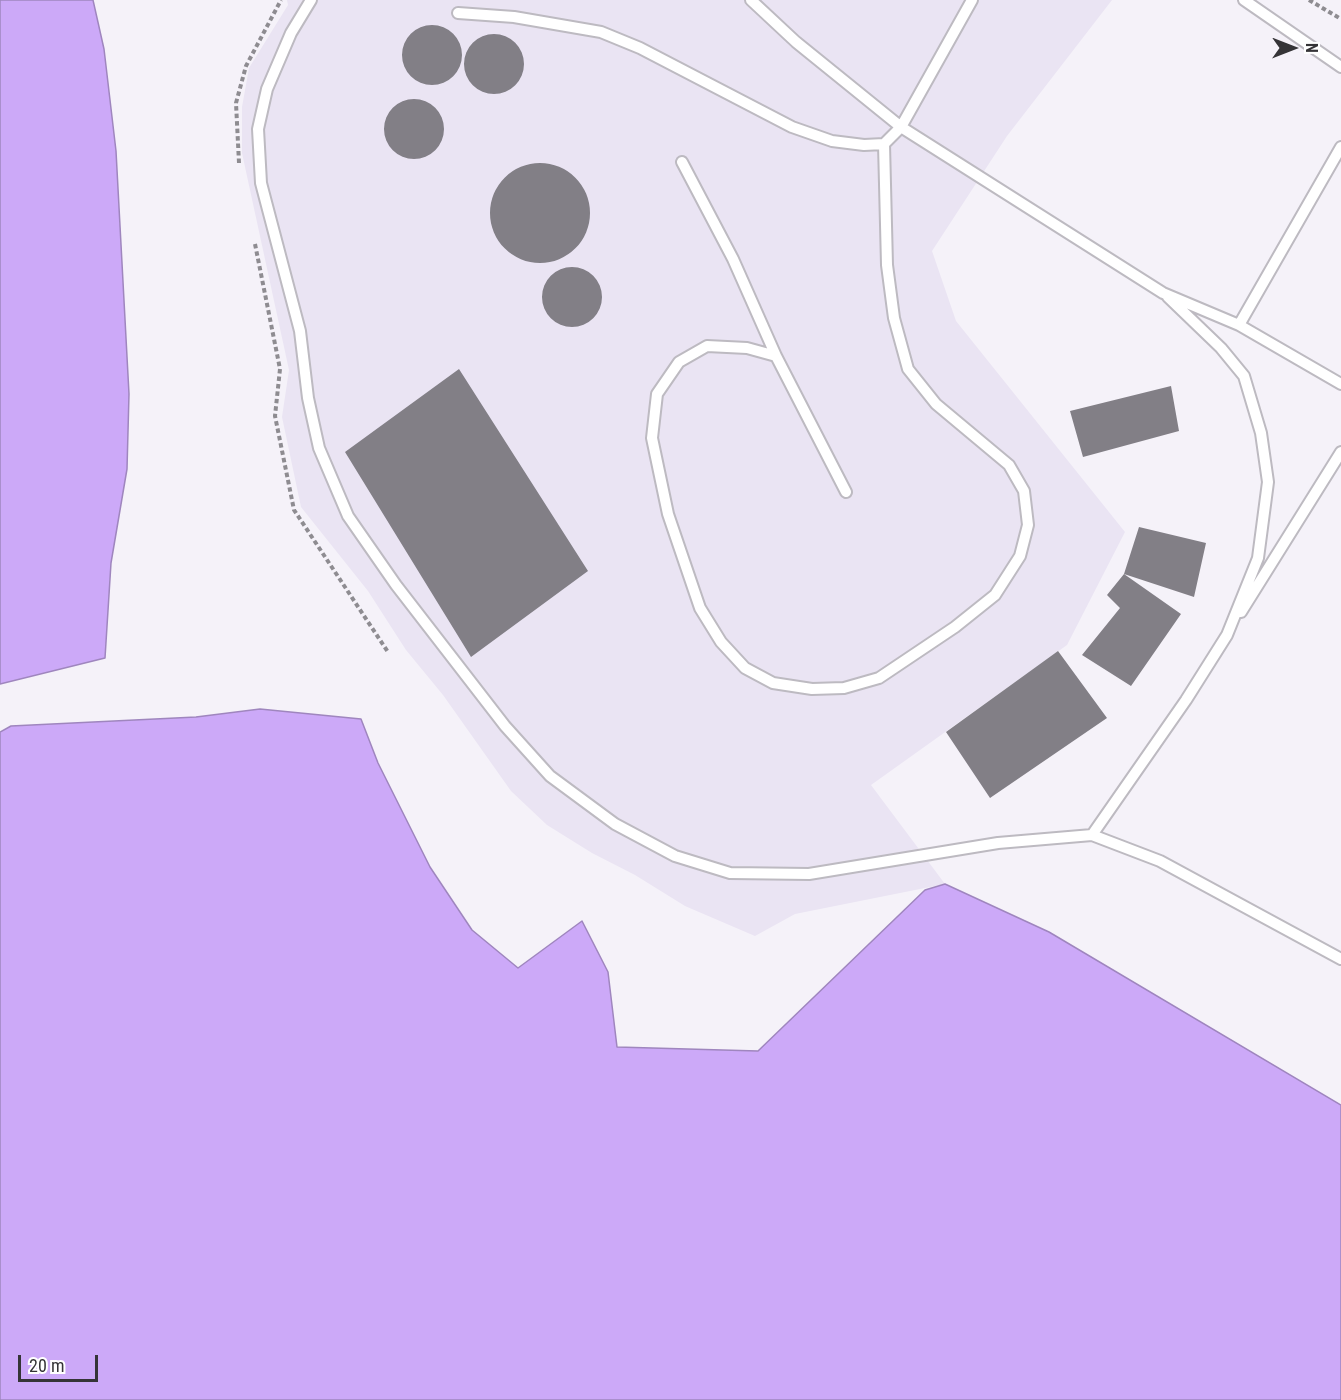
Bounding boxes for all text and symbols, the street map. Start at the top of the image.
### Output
north arrow [1263,18,1323,78]
text: N [1302,43,1321,53]
scale bar [21,1343,100,1381]
text: 20 m [29,1355,64,1376]

